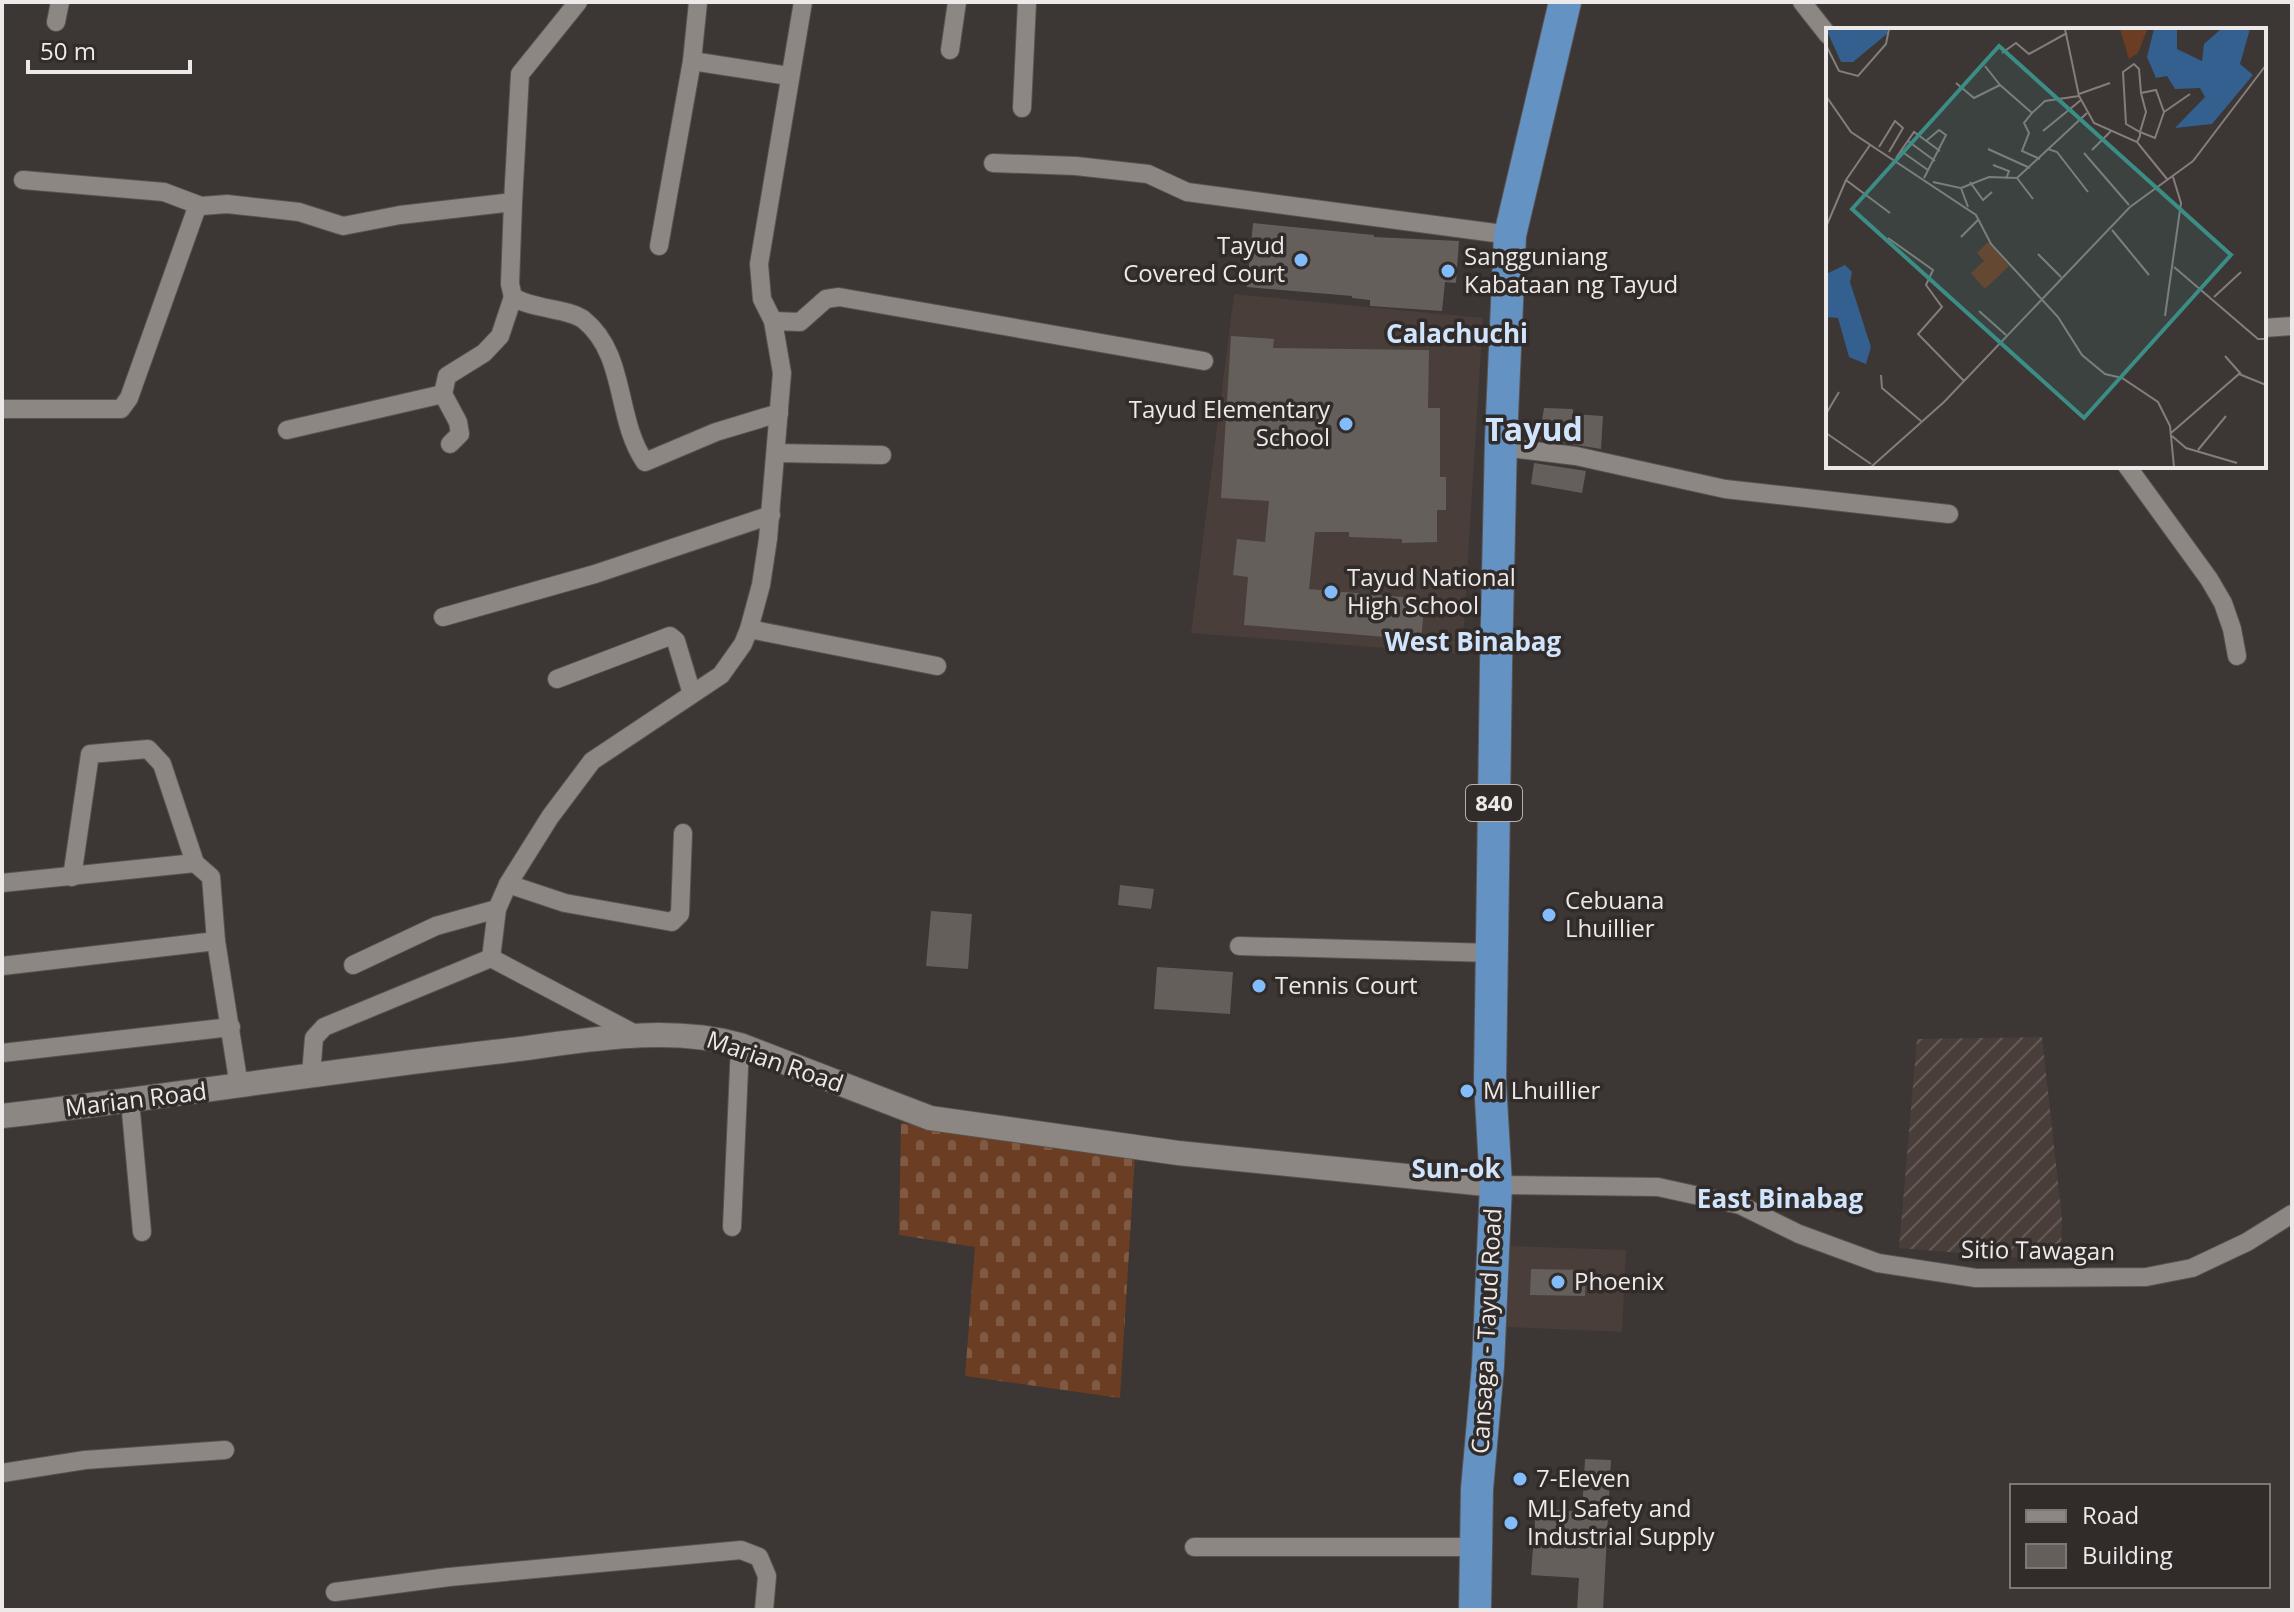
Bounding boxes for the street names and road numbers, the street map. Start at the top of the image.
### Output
road number: 840 [1466,785,1522,821]
street label: Marian Road [703,1022,848,1099]
street label: Marian Road [63,1073,208,1124]
street label: Cansaga - Tayud Road [1463,1207,1508,1455]
street label: Sitio Tawagan [1961,1232,2115,1267]

